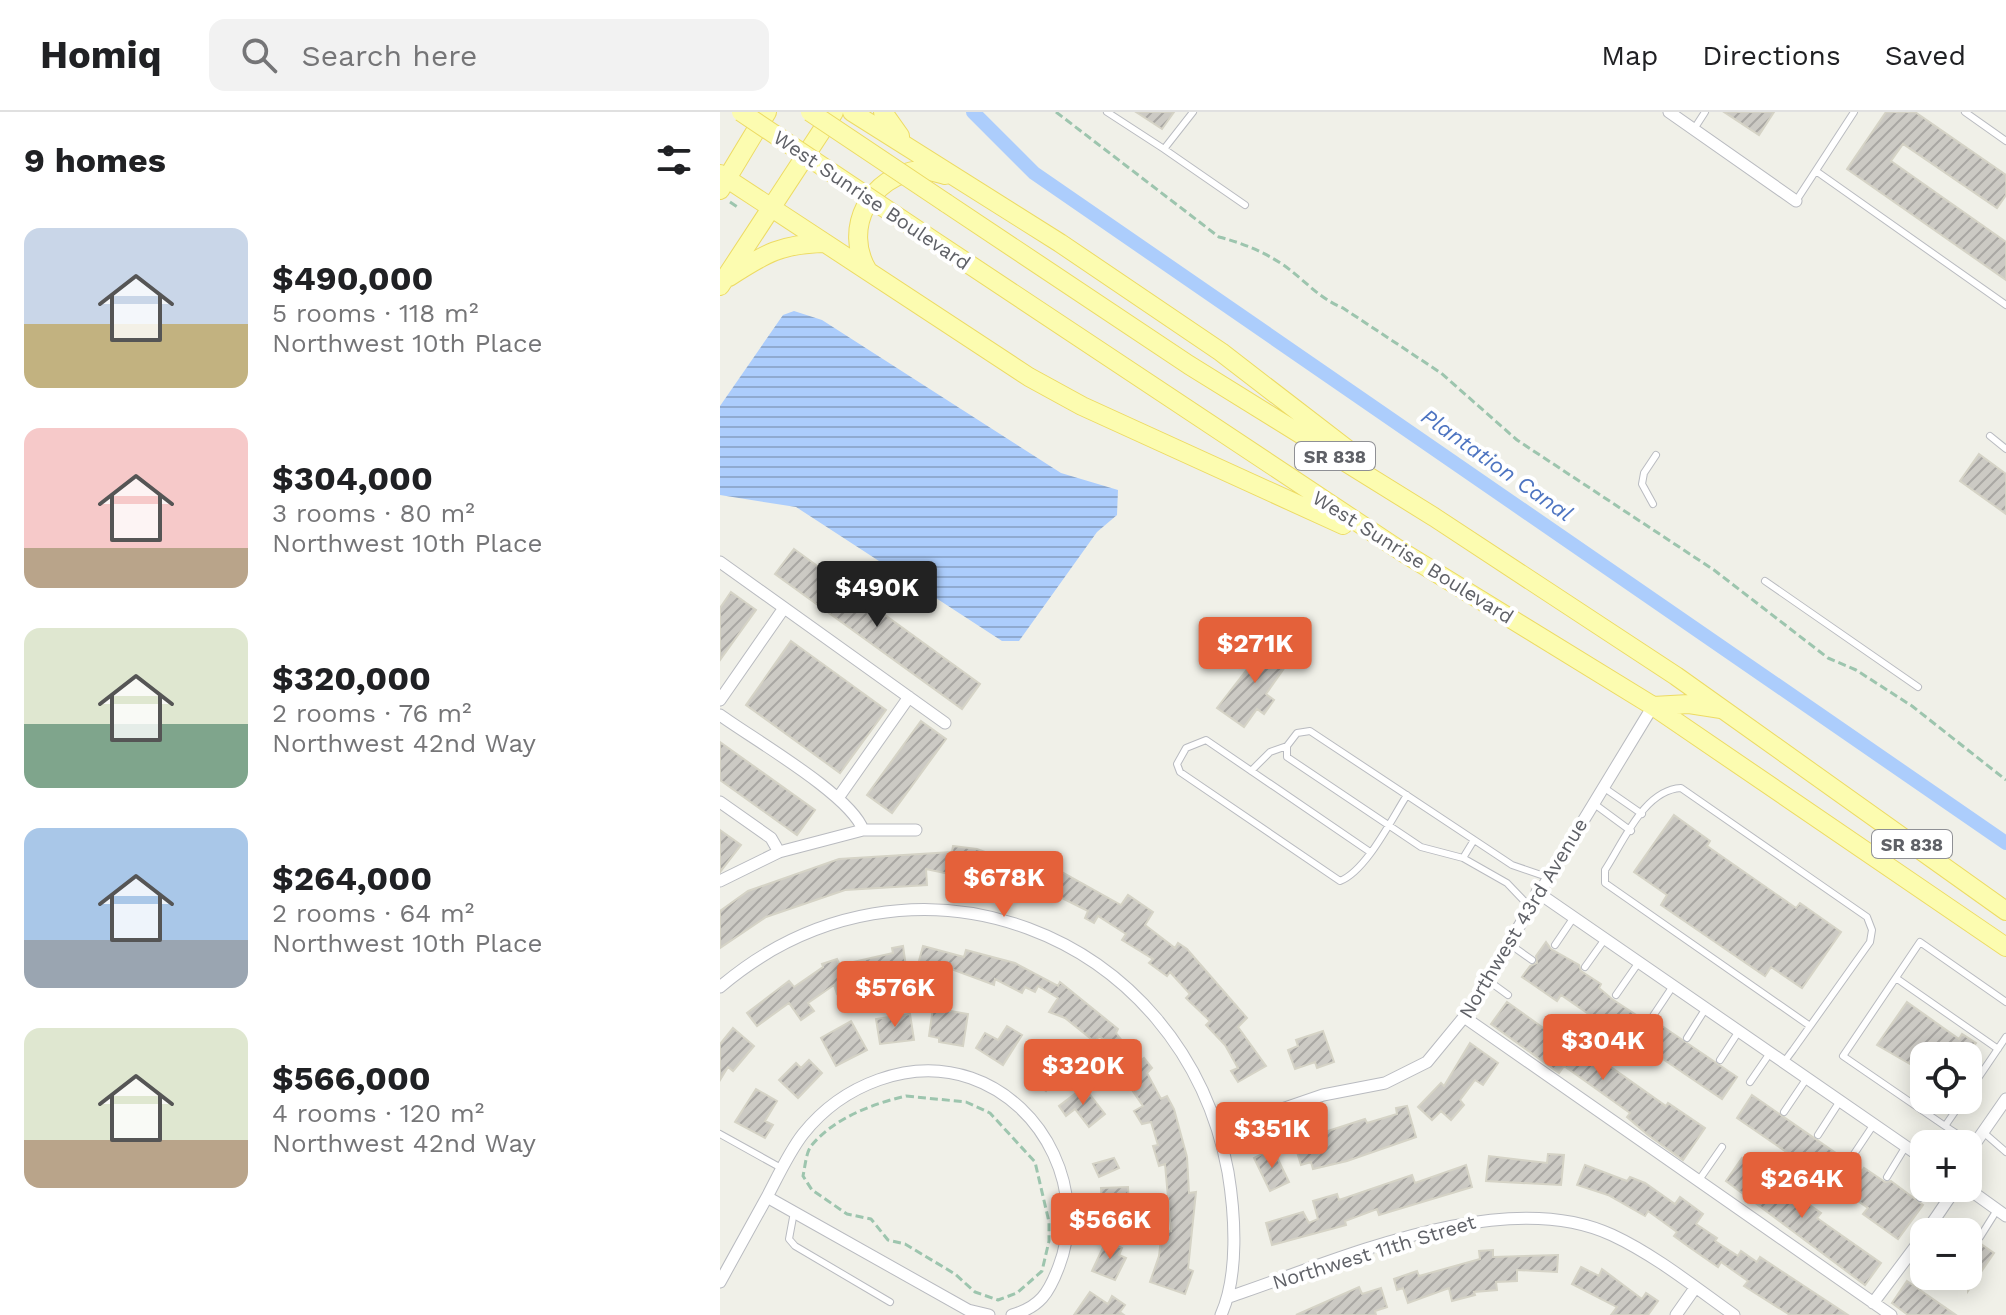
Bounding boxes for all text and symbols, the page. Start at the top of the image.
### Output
search box [209,19,769,91]
text: Homiq [40,33,161,77]
icon: search [237,33,281,77]
text: Search here [301,38,477,73]
text: Map [1601,39,1658,72]
text: Directions [1702,39,1841,72]
text: Saved [1885,39,1966,72]
street label: West Sunrise Boulevard [769,125,975,275]
icon: filters [652,138,696,182]
text: 9 homes [24,140,166,180]
text: $490,000 [272,258,434,298]
icon: home [88,260,184,356]
text: 5 rooms · 118 m² [272,298,478,328]
text: Northwest 10th Place [272,328,543,358]
water label: Plantation Canal [1417,404,1578,527]
road number: SR 838 [1295,442,1375,470]
text: $304,000 [272,458,433,498]
icon: home [88,460,184,556]
street label: West Sunrise Boulevard [1308,485,1518,629]
text: 3 rooms · 80 m² [272,498,475,528]
text: Northwest 10th Place [272,528,543,558]
pin: $490K [821,561,933,629]
text: $490K [835,572,919,602]
pin: $271K [1199,617,1311,685]
text: $271K [1217,628,1293,658]
text: $320,000 [272,658,431,698]
icon: home [88,660,184,756]
text: 2 rooms · 76 m² [272,698,471,728]
text: Northwest 42nd Way [272,728,536,758]
street label: Northwest 43rd Avenue [1454,814,1592,1022]
road number: SR 838 [1872,830,1952,858]
pin: $678K [948,851,1060,919]
text: $264,000 [272,858,432,898]
icon: home [88,860,184,956]
text: $678K [963,862,1045,892]
text: 2 rooms · 64 m² [272,898,474,928]
text: Northwest 10th Place [272,928,543,958]
pin: $576K [839,961,951,1029]
text: $576K [855,972,935,1002]
pin: $304K [1547,1014,1659,1082]
text: $304K [1561,1025,1645,1055]
pin: $320K [1027,1039,1139,1107]
map controls [1910,1042,1982,1290]
button: locate [1910,1042,1982,1114]
text: $320K [1042,1050,1124,1080]
text: $566,000 [272,1058,431,1098]
icon: home [88,1060,184,1156]
text: 4 rooms · 120 m² [272,1098,484,1128]
pin: $351K [1216,1102,1328,1170]
text: $351K [1234,1113,1310,1143]
text: Northwest 42nd Way [272,1128,536,1158]
button: + [1910,1130,1982,1202]
pin: $264K [1746,1152,1858,1220]
text: $264K [1761,1163,1844,1193]
pin: $566K [1054,1193,1166,1261]
text: $566K [1069,1204,1151,1234]
street label: Northwest 11th Street [1269,1209,1479,1294]
button: − [1910,1218,1982,1290]

